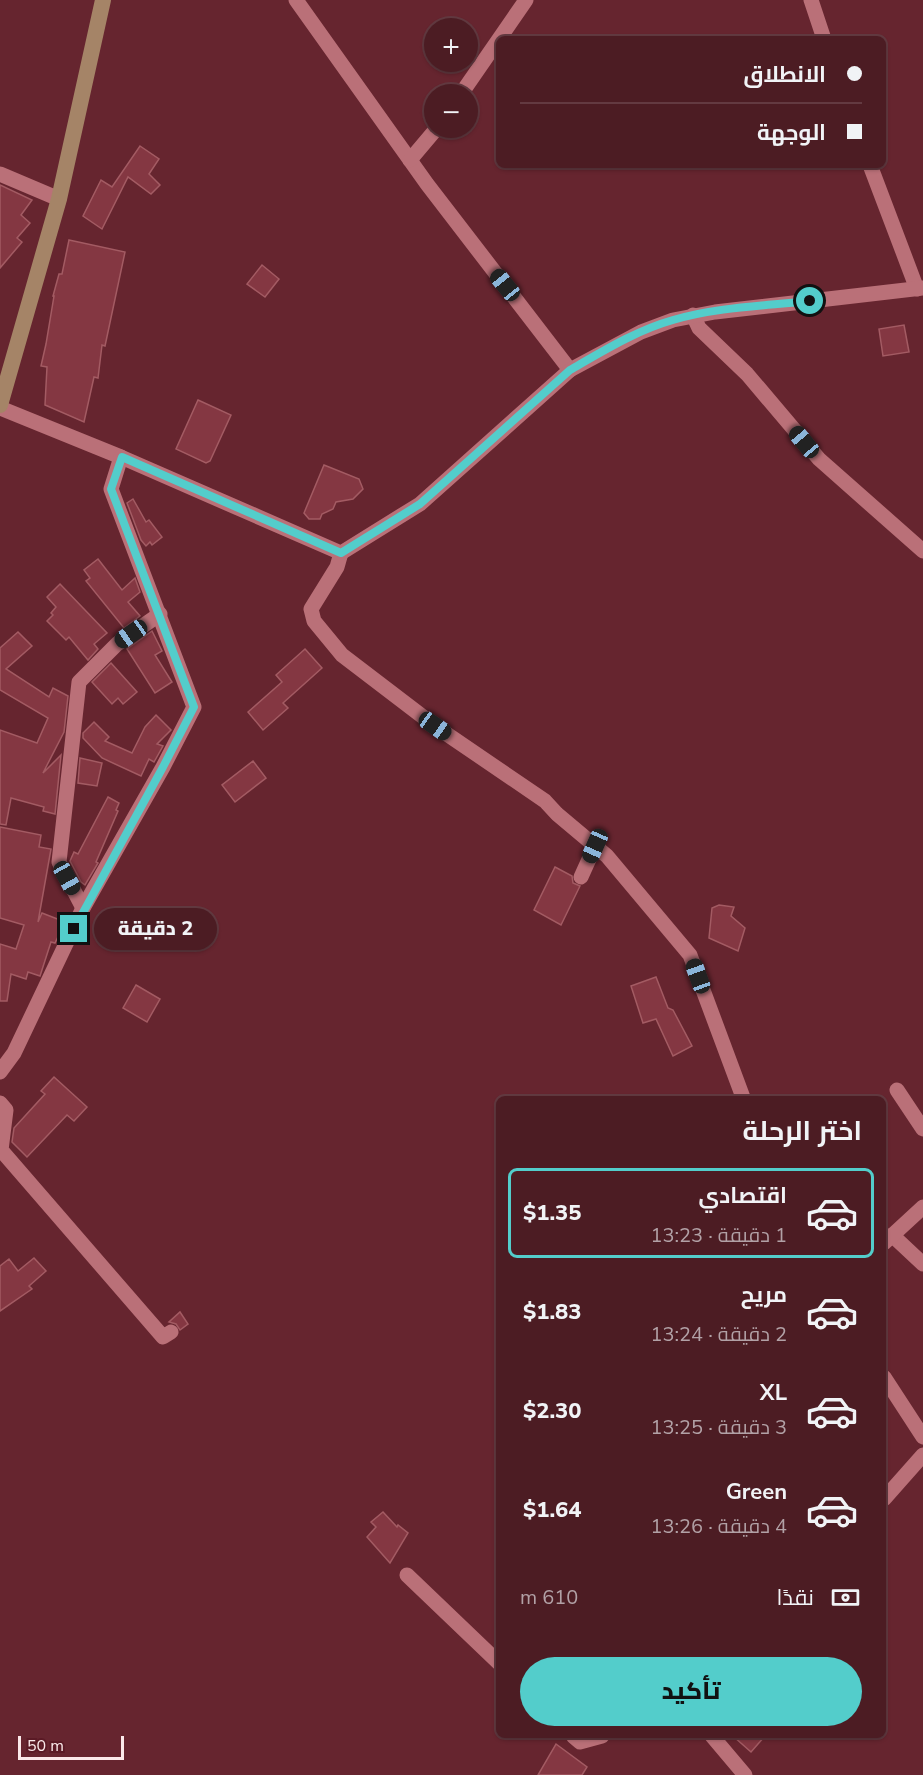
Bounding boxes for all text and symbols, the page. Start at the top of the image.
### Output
map controls [424,18,478,138]
button: + [424,18,478,72]
text: الانطلاق [743,60,826,90]
button: − [424,84,478,138]
text: الوجهة [757,118,826,148]
car [487,265,523,305]
route start [796,287,823,314]
car [786,422,822,462]
car [111,616,151,652]
car [415,708,455,744]
car [579,826,611,866]
car [50,858,84,898]
callout: 2 دقيقة [95,908,218,950]
route end [60,915,87,942]
text: 2 دقيقة [118,915,193,942]
car [683,956,713,996]
text: اختر الرحلة [742,1113,862,1150]
text: اقتصادي [698,1181,787,1211]
icon: car [805,1186,859,1240]
text: $1.35 [523,1198,582,1228]
text: 1 دقيقة · 13:23 [650,1222,787,1249]
text: مريح [741,1280,787,1310]
icon: car [805,1285,859,1339]
text: $1.83 [523,1297,582,1327]
text: 2 دقيقة · 13:24 [650,1321,787,1348]
text: XL [760,1378,787,1408]
icon: car [805,1384,859,1438]
text: $2.30 [523,1396,582,1426]
text: 3 دقيقة · 13:25 [650,1414,787,1441]
text: Green [726,1477,787,1507]
icon: car [805,1483,859,1537]
text: $1.64 [523,1495,582,1525]
text: 4 دقيقة · 13:26 [650,1513,787,1540]
icon: cash [829,1581,862,1614]
text: نقدًا [776,1583,814,1613]
text: 610 m [520,1584,578,1611]
button: تأكيد [520,1657,862,1726]
scale bar [18,1733,124,1760]
text: 50 m [27,1735,64,1757]

